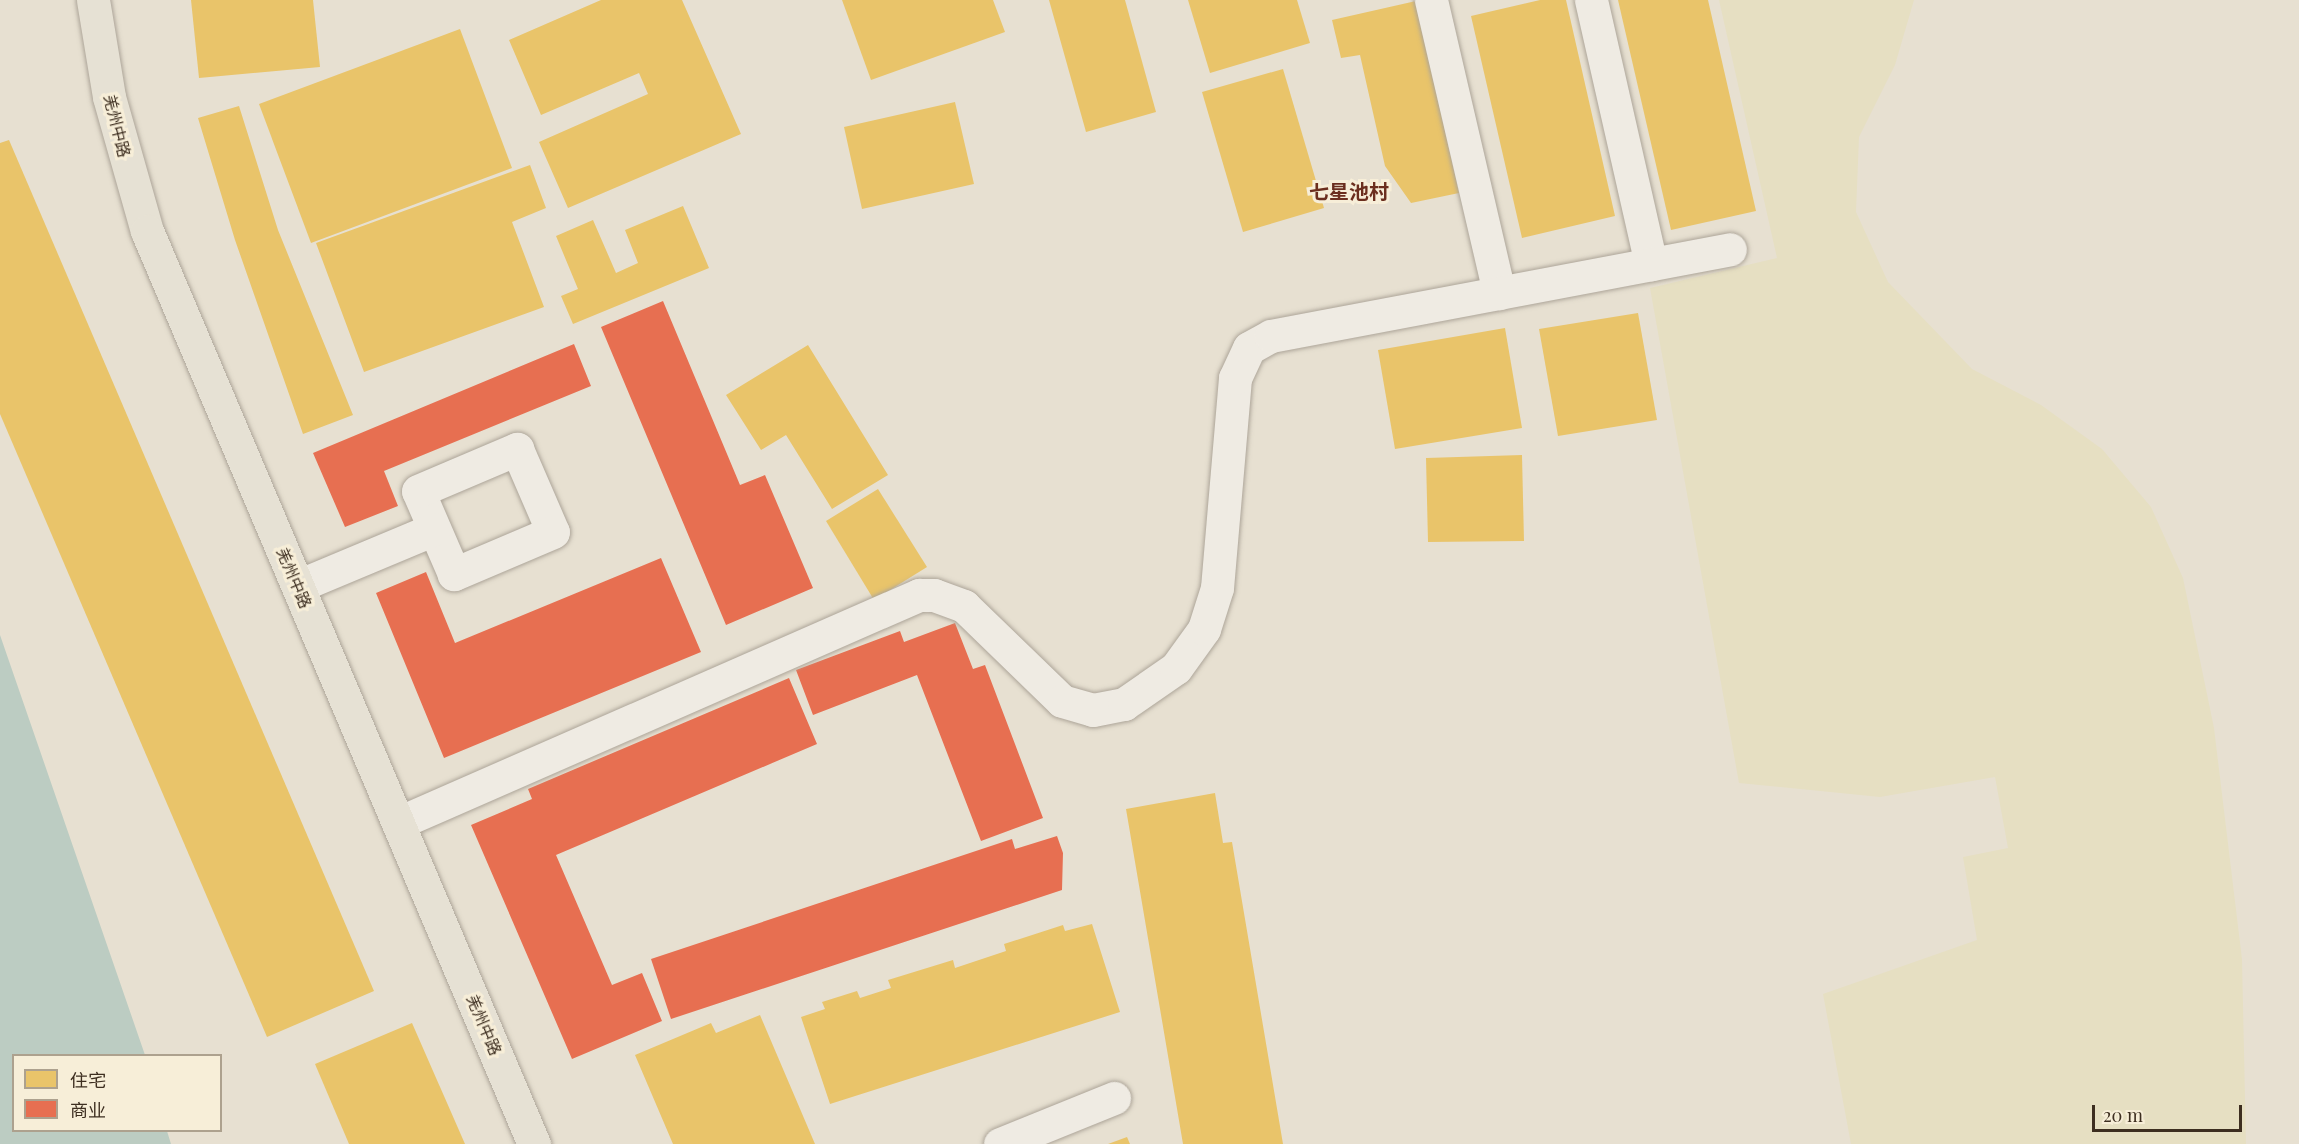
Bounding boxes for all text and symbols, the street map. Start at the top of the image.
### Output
street label: 羌州中路 [100,93,134,159]
district label: 七星池村 [1309,178,1389,202]
street label: 羌州中路 [273,545,315,611]
street label: 羌州中路 [463,992,505,1058]
legend [12,1054,222,1132]
text: 住宅 [70,1068,106,1092]
scale bar [2095,1093,2245,1131]
text: 商业 [70,1098,106,1122]
text: 20 m [2103,1103,2143,1127]

